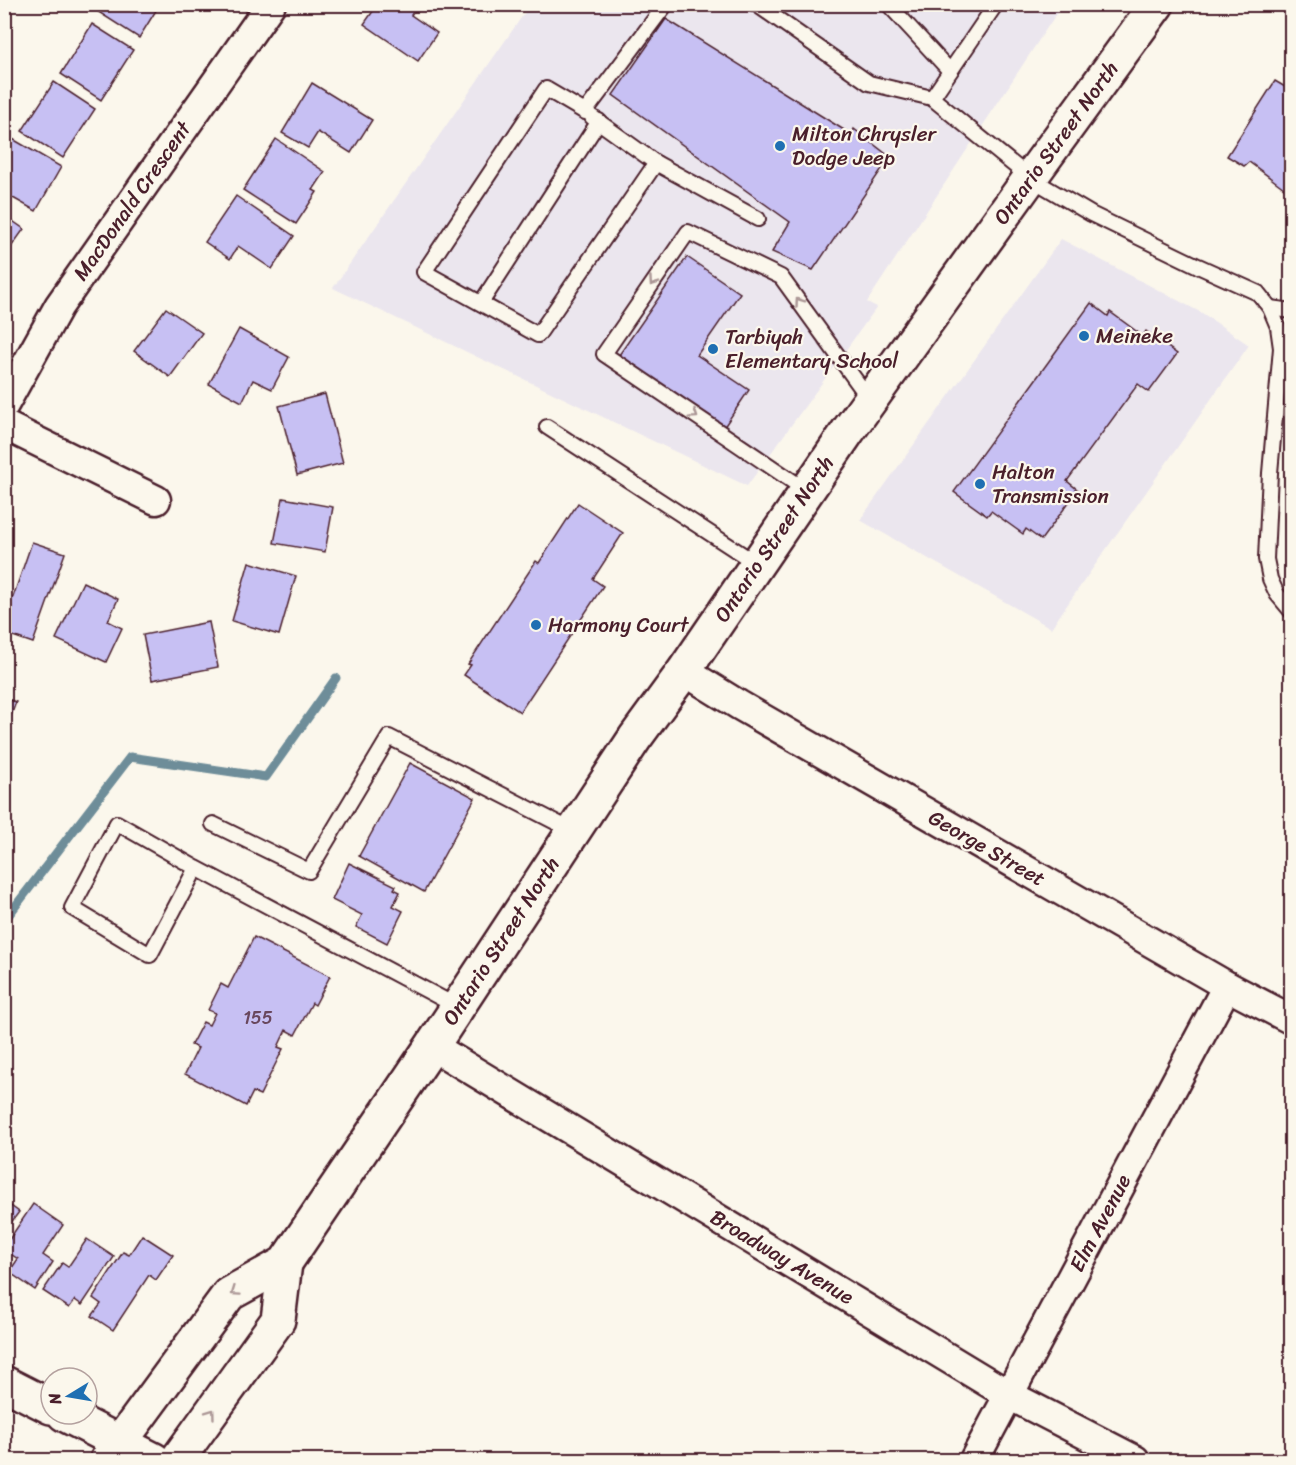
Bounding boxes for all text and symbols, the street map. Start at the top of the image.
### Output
street label: Ontario Street North [983,53,1129,233]
street label: MacDonald Crescent [63,112,202,289]
place label: Milton Chrysler Dodge Jeep [792,115,938,177]
marker: Milton Chrysler Dodge Jeep [773,139,787,153]
one-way arrow [650,276,661,287]
one-way arrow [795,298,806,309]
place label: Meineke [1096,317,1173,355]
place label: Tarbiyah Elementary School [725,318,899,380]
marker: Meineke [1077,329,1091,343]
marker: Tarbiyah Elementary School [706,342,720,356]
one-way arrow [687,408,698,419]
street label: Ontario Street North [704,447,844,631]
place label: Halton Transmission [992,453,1109,515]
marker: Halton Transmission [973,477,987,491]
place label: Harmony Court [548,606,690,644]
marker: Harmony Court [529,618,543,632]
street label: George Street [921,799,1053,897]
street label: Ontario Street North [432,849,570,1033]
house number: 155 [243,1002,273,1034]
street label: Elm Avenue [1058,1167,1142,1279]
street label: Broadway Avenue [702,1199,862,1315]
one-way arrow [230,1285,241,1296]
north arrow [39,1366,99,1426]
text: N [39,1390,70,1408]
one-way arrow [204,1409,215,1420]

